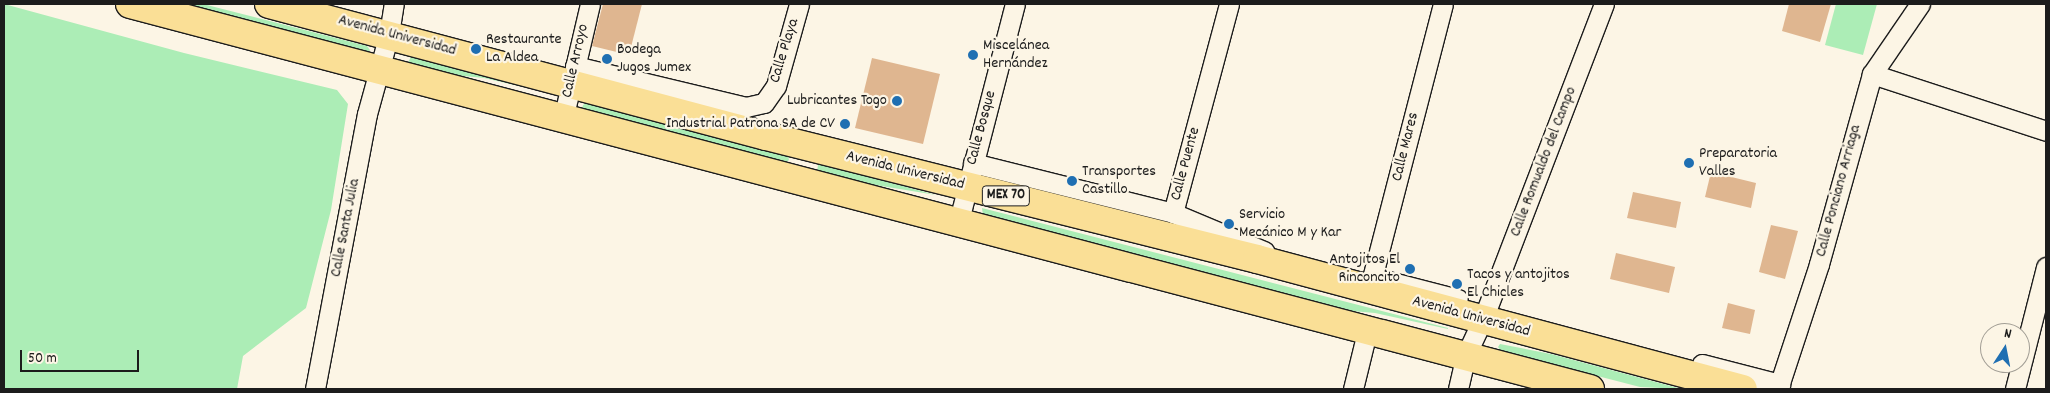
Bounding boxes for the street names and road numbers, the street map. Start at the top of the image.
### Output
street label: Avenida Universidad [336,11,458,61]
street label: Calle Playa [766,16,804,86]
street label: Calle Arroyo [558,22,594,100]
street label: Calle Romualdo del Campo [1507,84,1581,240]
street label: Calle Bosque [963,89,1001,167]
street label: Calle Mares [1388,111,1424,183]
street label: Calle Ponciano Arriaga [1812,123,1866,259]
street label: Calle Puente [1167,125,1205,203]
street label: Avenida Universidad [844,147,966,195]
street label: Calle Santa Julia [327,177,365,279]
road number: MEX 70 [981,184,1031,208]
street label: Avenida Universidad [1410,292,1532,342]

